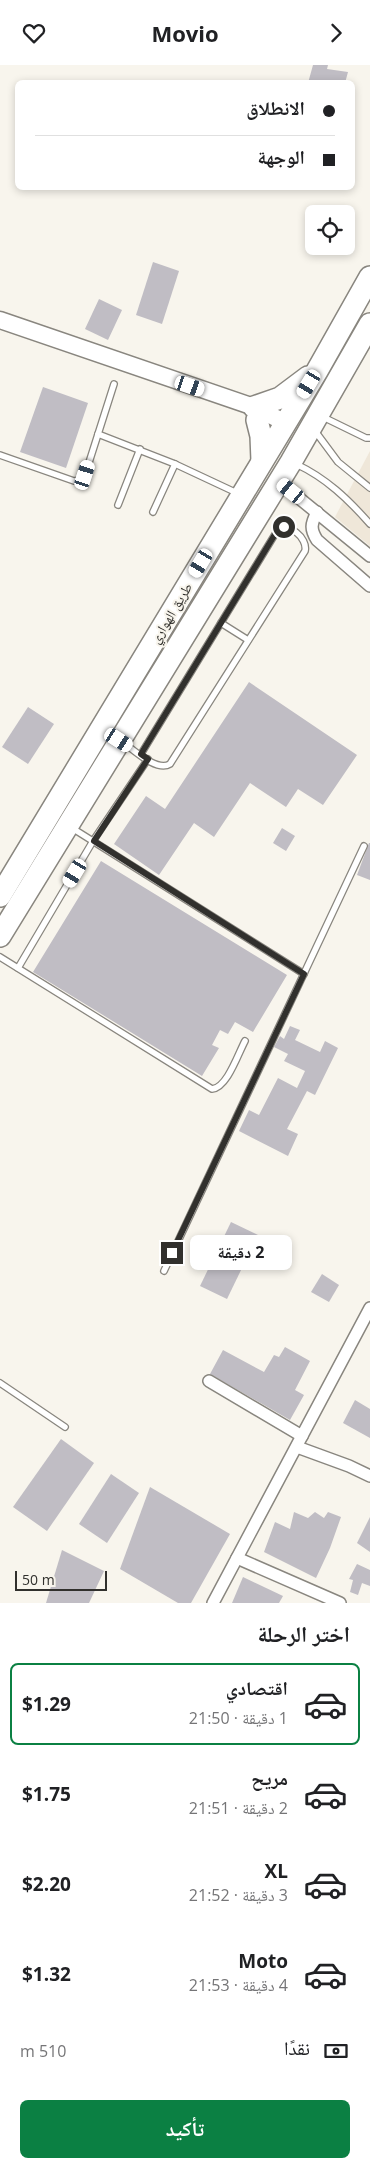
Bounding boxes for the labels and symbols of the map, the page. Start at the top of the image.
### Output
car [294,367,323,401]
car [173,374,206,398]
car [73,458,96,492]
car [274,476,307,506]
route start [273,516,295,538]
car [186,546,215,580]
street label: طريق الهواري [145,579,198,648]
car [102,726,135,754]
car [60,856,89,890]
callout: 2 دقيقة [190,1235,292,1271]
route end [161,1242,183,1264]
scale bar [15,1568,108,1591]

